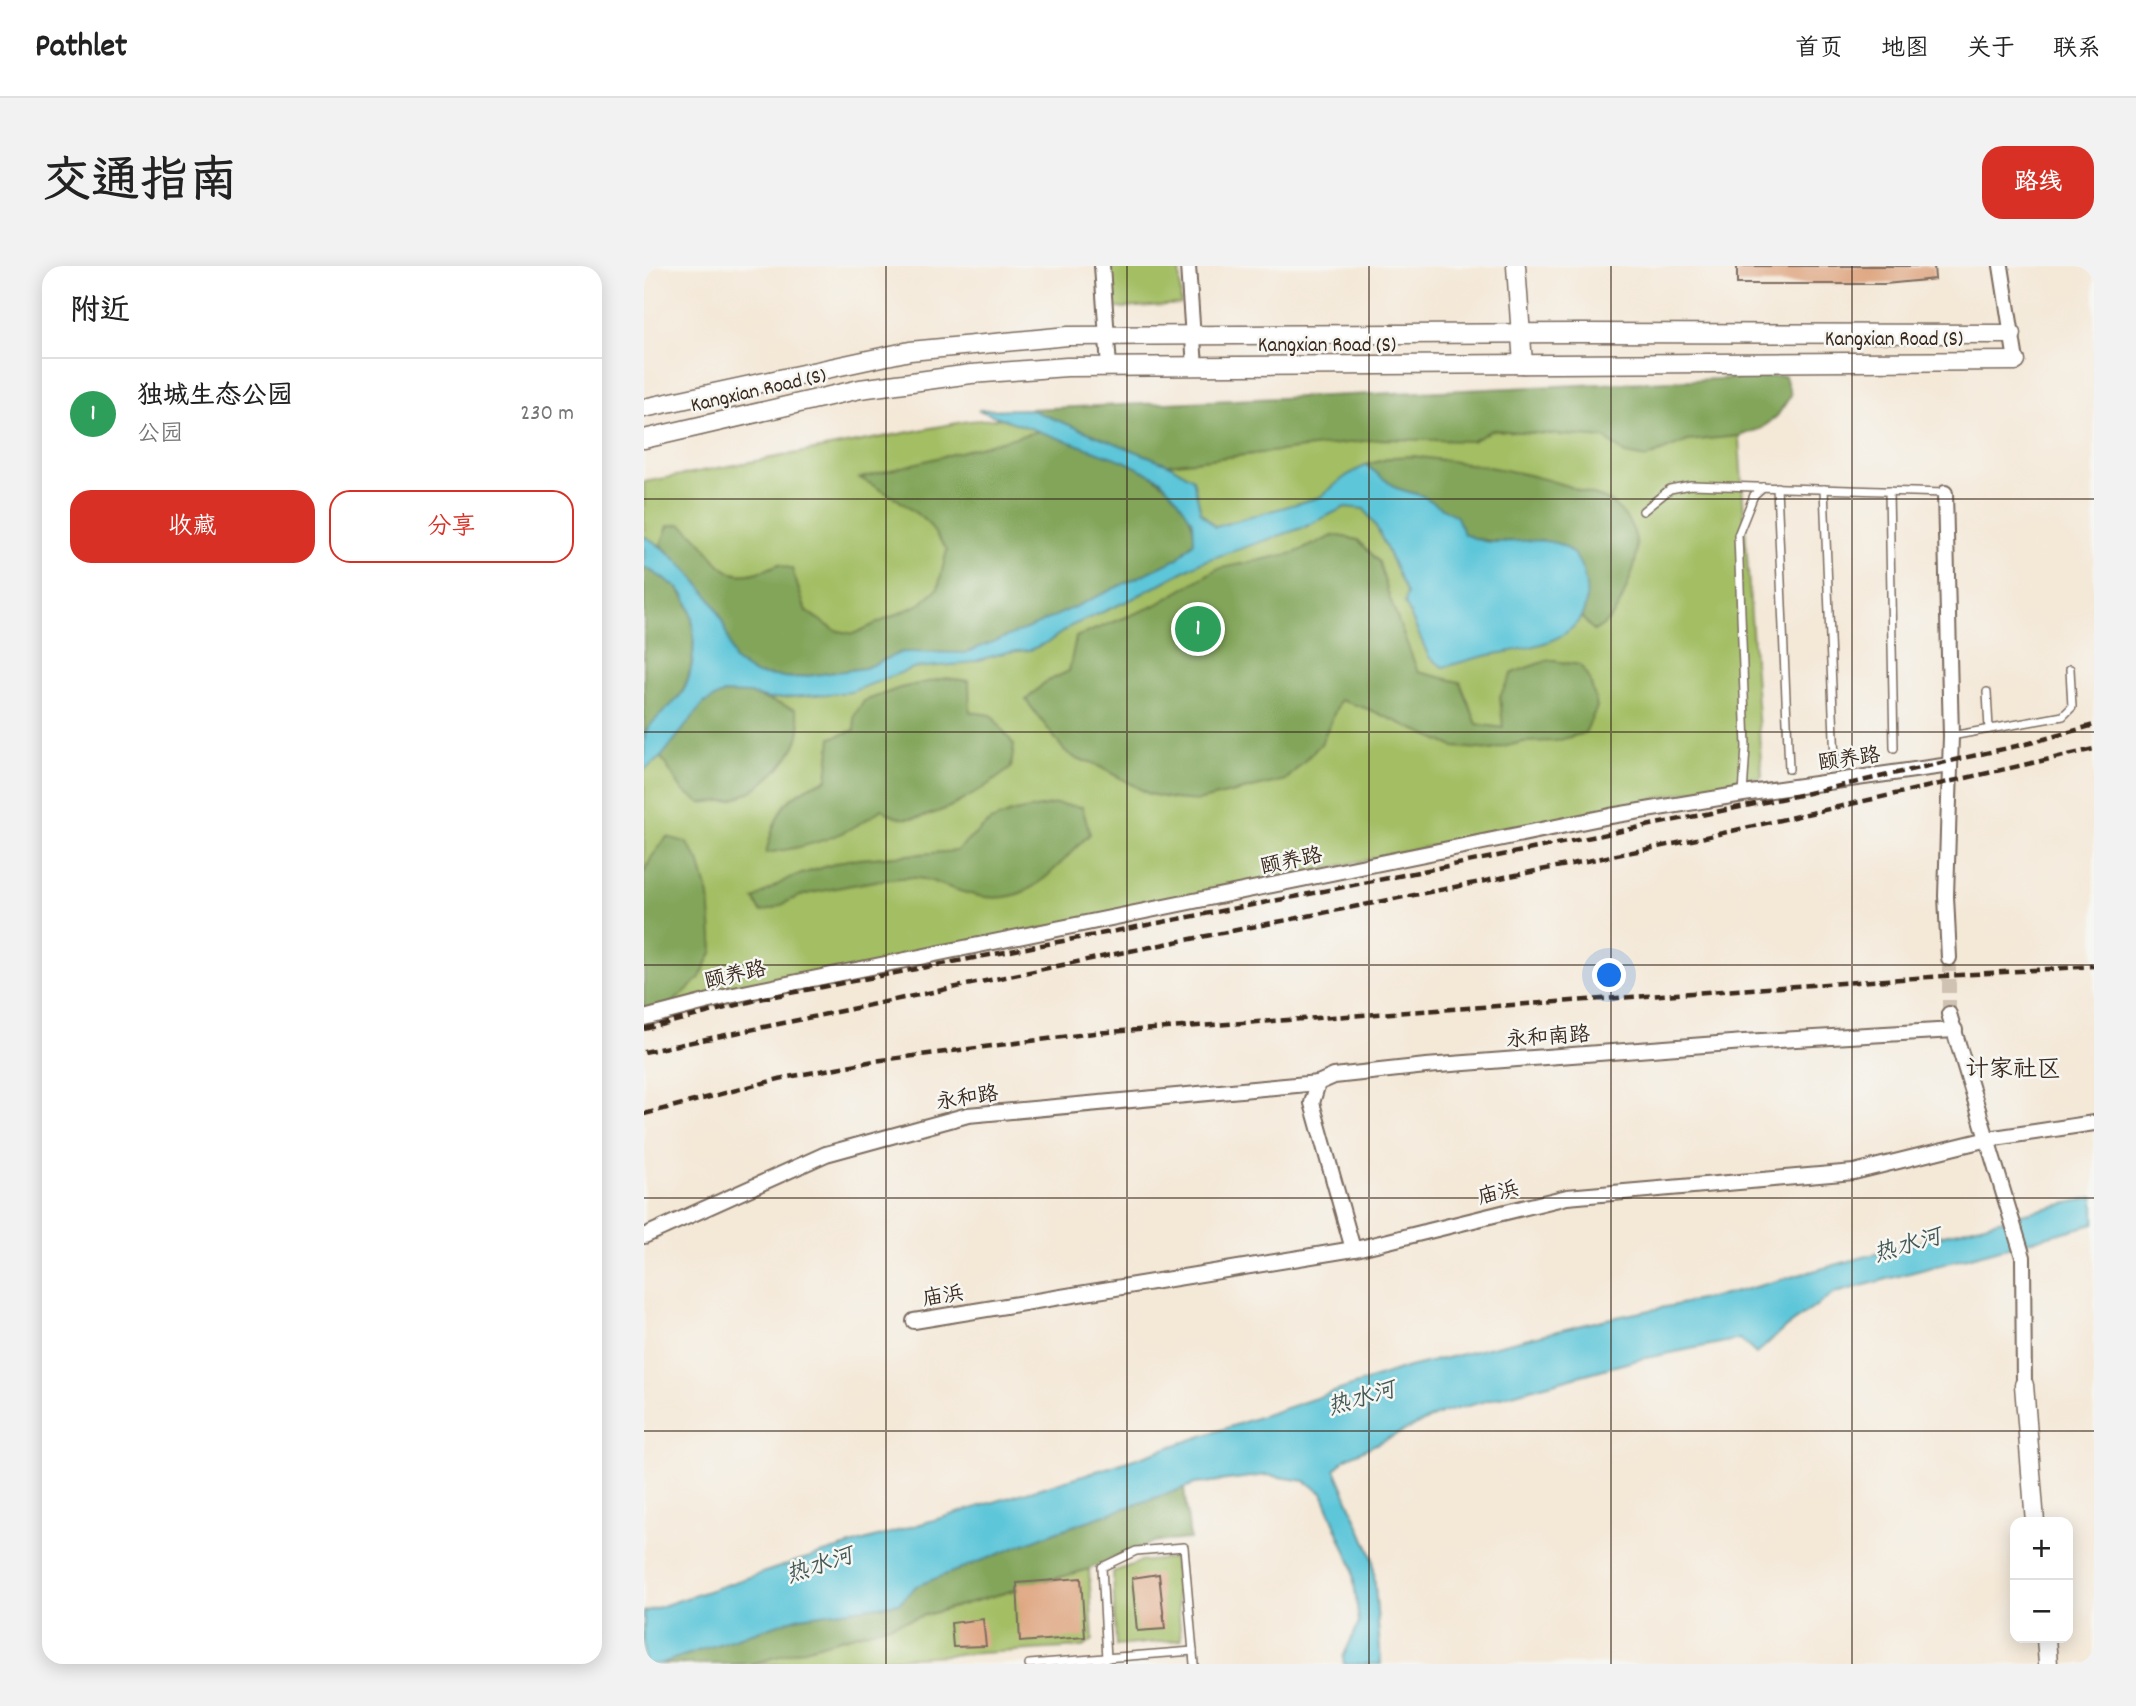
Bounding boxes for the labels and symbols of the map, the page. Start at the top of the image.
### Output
street label: Kangxian Road (S) [1825,326,1963,356]
street label: Kangxian Road (S) [1258,332,1396,362]
street label: Kangxian Road (S) [688,362,829,422]
pin: 1 [1175,603,1221,655]
street label: 颐养路 [1816,742,1883,780]
street label: 颐养路 [1258,842,1326,884]
street label: 颐养路 [702,955,770,999]
your location [1592,958,1626,992]
street label: 永和南路 [1505,1021,1591,1057]
district label: 计家社区 [1965,1054,2061,1088]
street label: 永和路 [934,1080,1001,1120]
street label: 庙浜 [1475,1175,1523,1215]
water label: 热水河 [1870,1221,1950,1273]
street label: 庙浜 [920,1280,967,1316]
water label: 热水河 [1324,1374,1404,1426]
water label: 热水河 [782,1540,862,1594]

